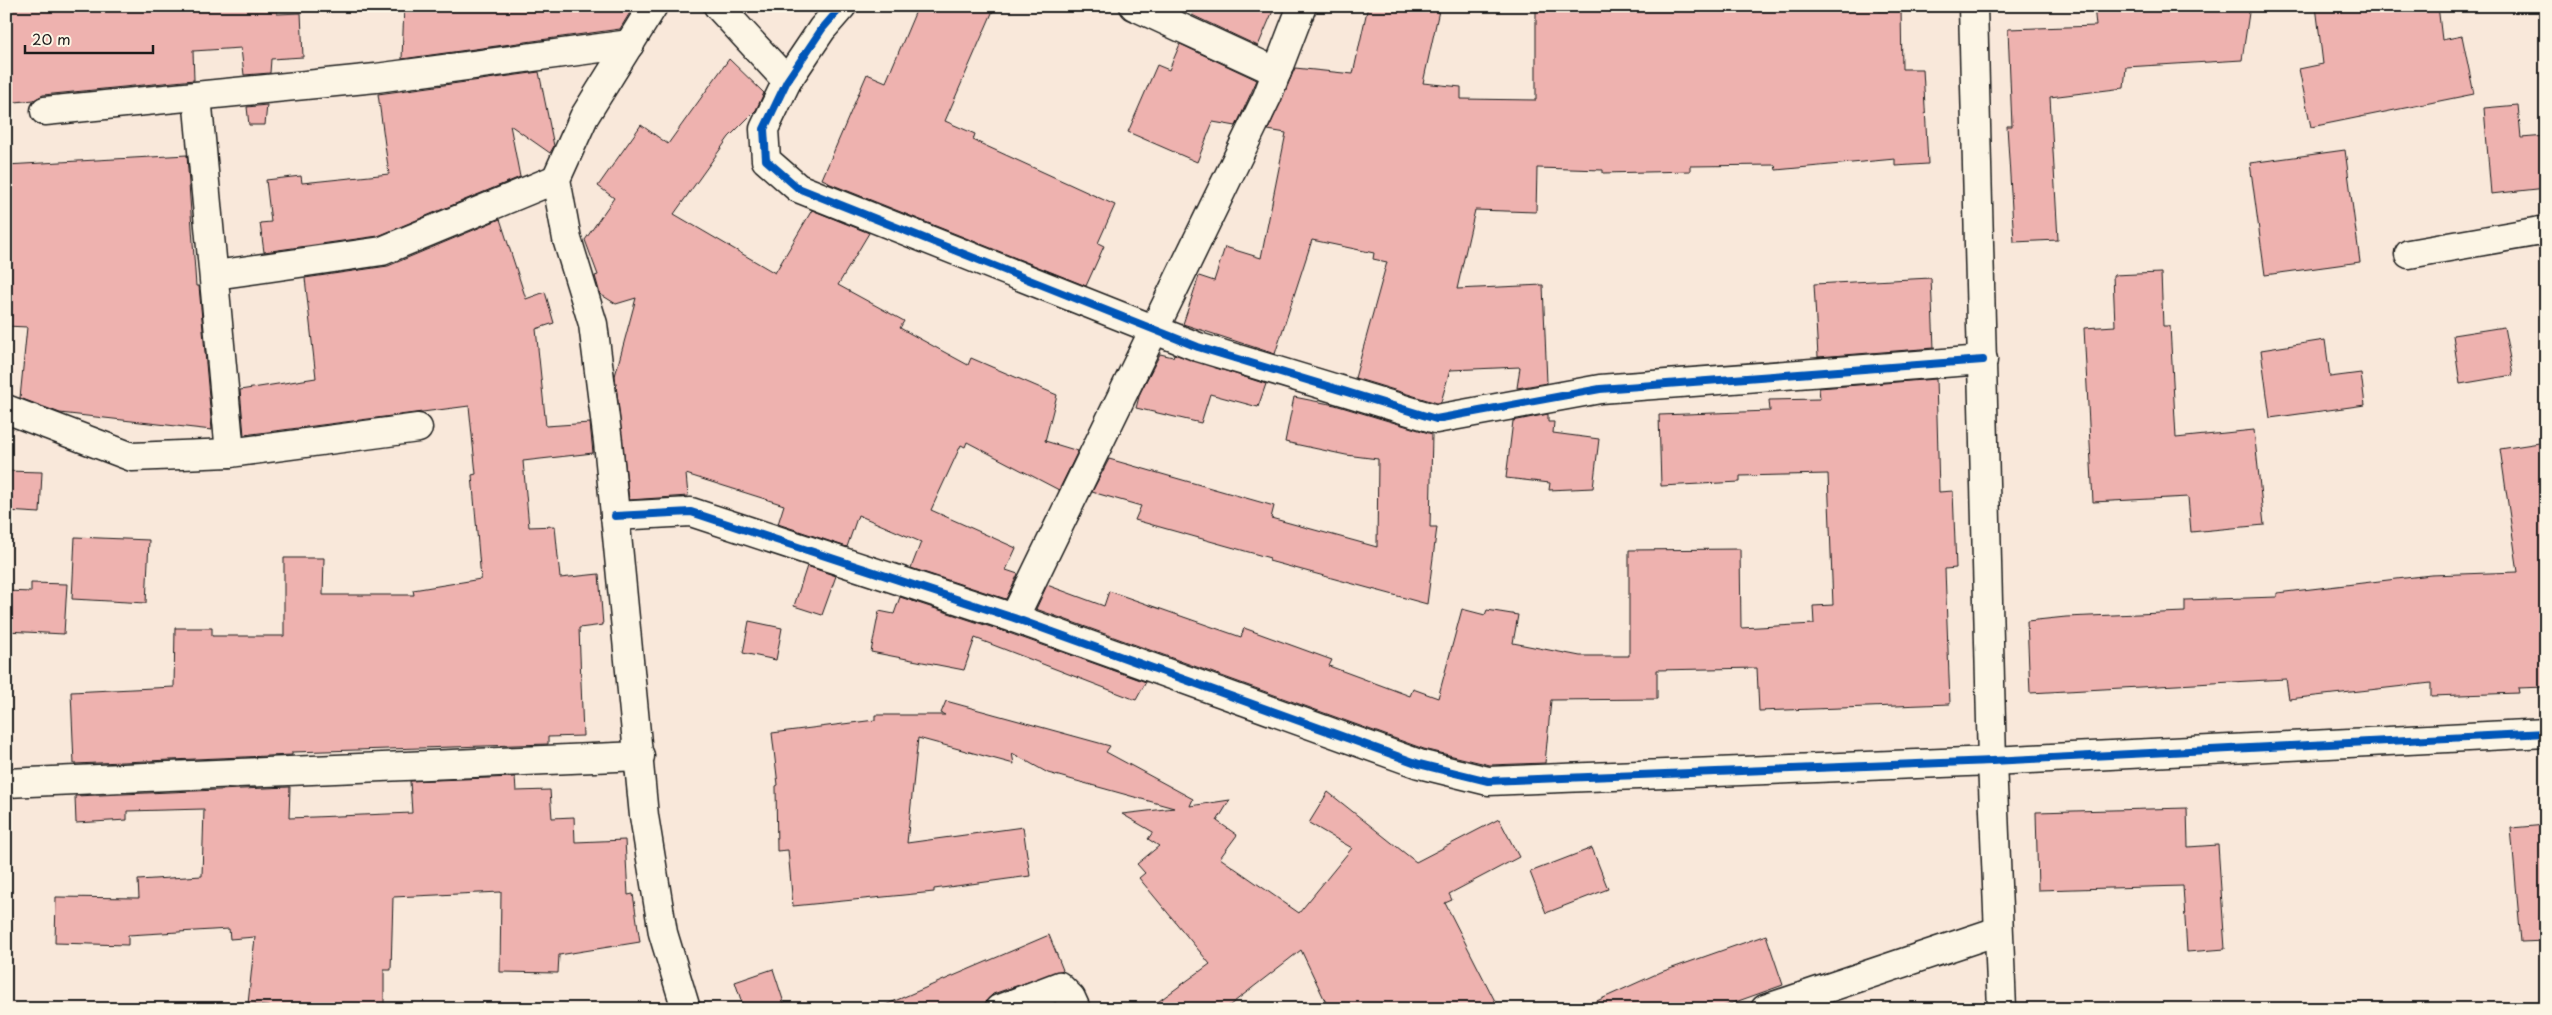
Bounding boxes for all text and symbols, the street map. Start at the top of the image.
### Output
scale bar [25,22,152,54]
text: 20 m [32,27,71,50]

